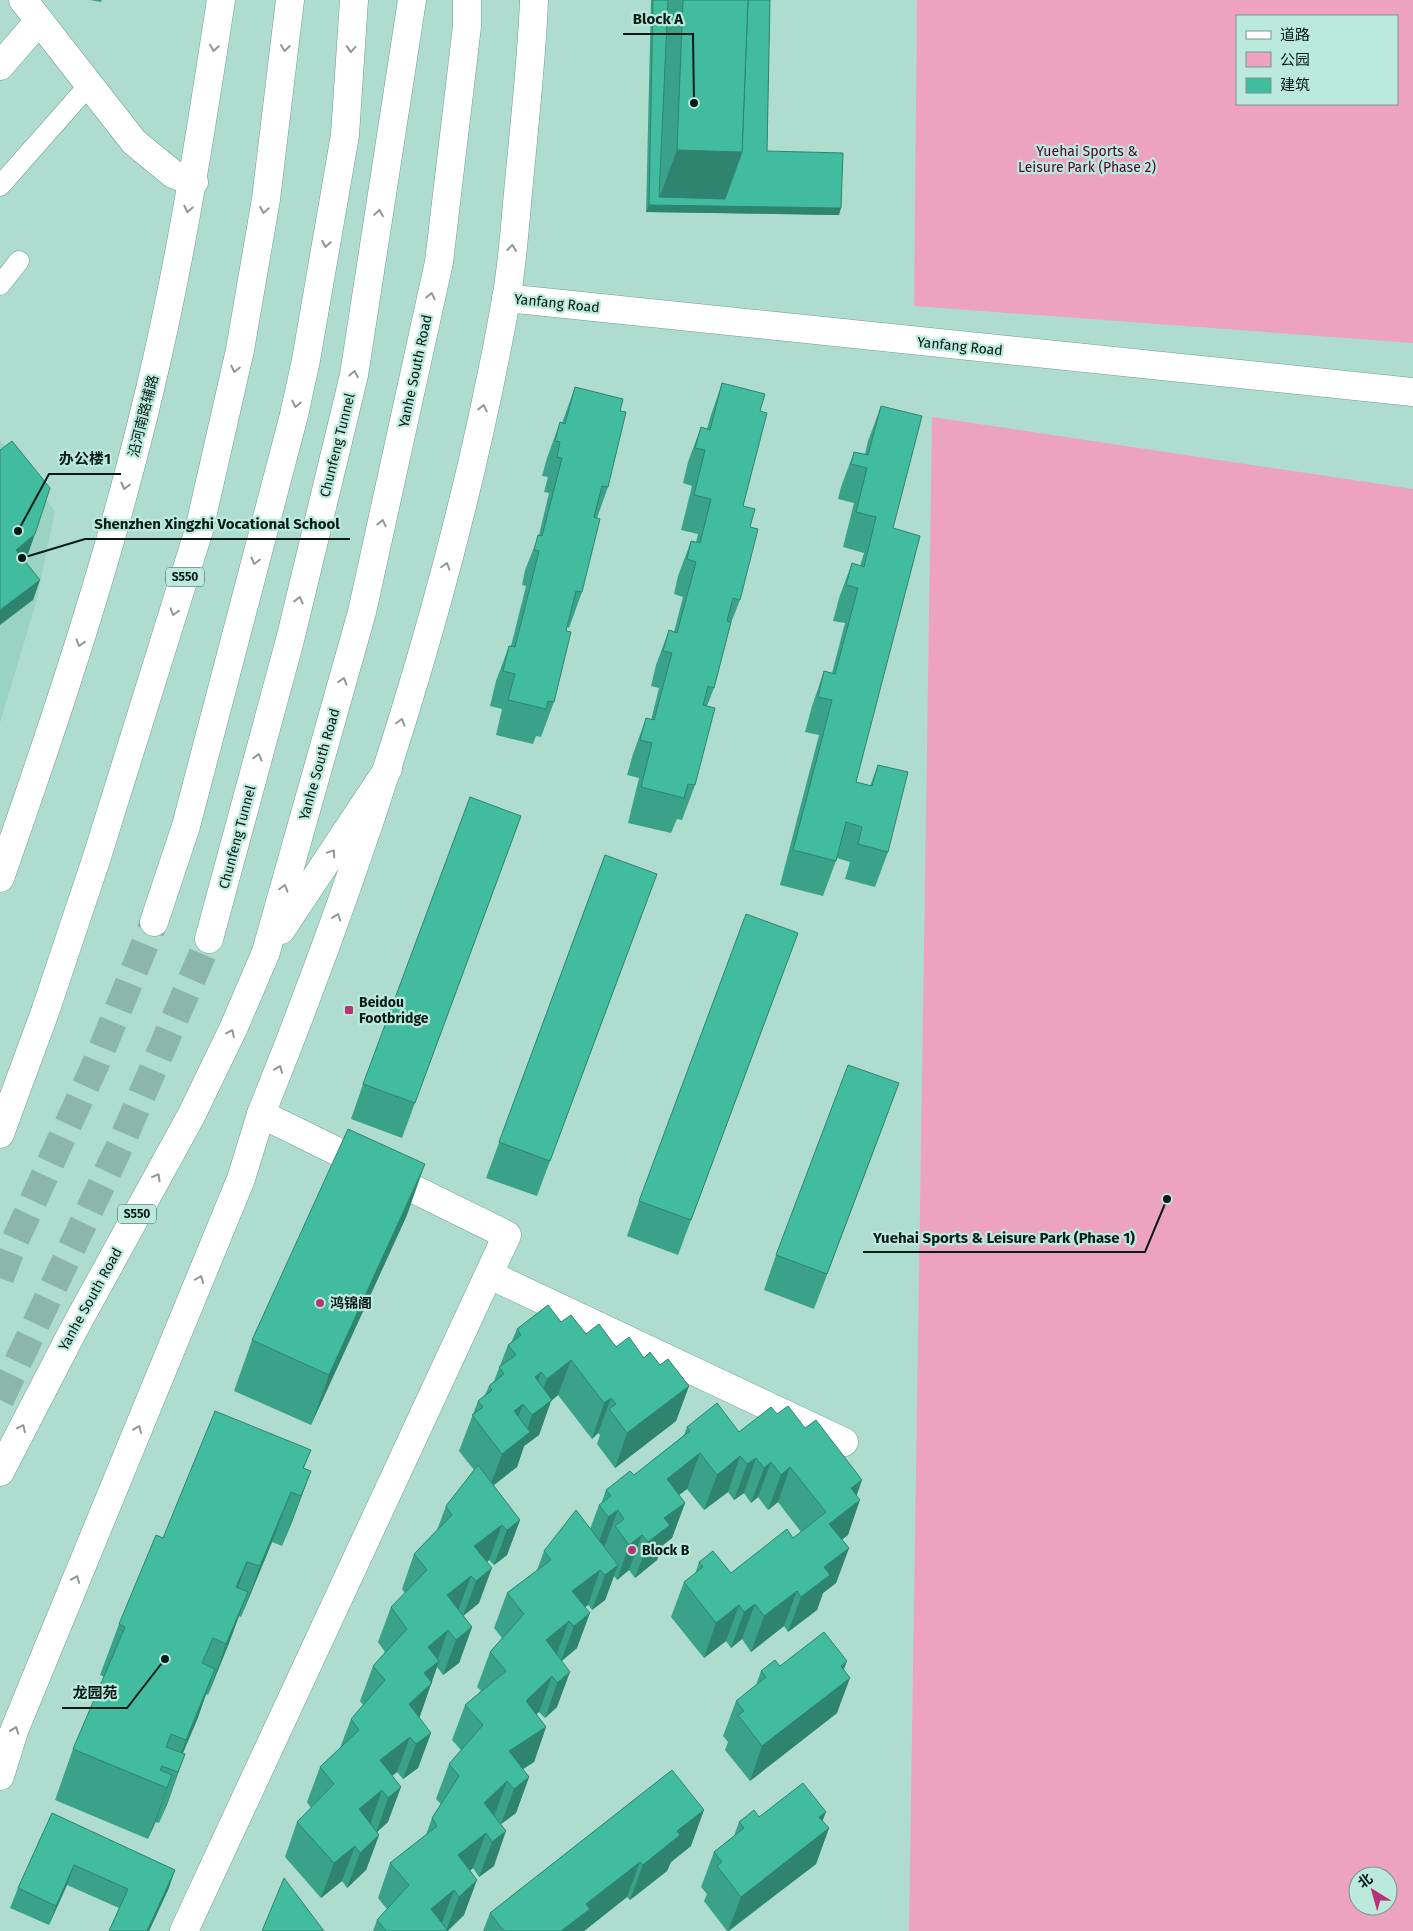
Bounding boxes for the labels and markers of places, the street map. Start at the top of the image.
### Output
callout: Block A [623,4,693,34]
callout: 办公楼1 [49,444,121,474]
callout: Shenzhen Xingzhi Vocational School [85,509,350,539]
place label: Beidou Footbridge [359,994,429,1027]
marker: Beidou Footbridge [343,1004,355,1016]
callout: Yuehai Sports & Leisure Park (Phase 1) [863,1222,1145,1252]
place label: 鸿锦阁 [330,1295,372,1312]
marker: 鸿锦阁 [314,1297,326,1309]
place label: Block B [642,1542,690,1559]
marker: Block B [626,1544,638,1556]
callout: 龙园苑 [62,1678,127,1708]

